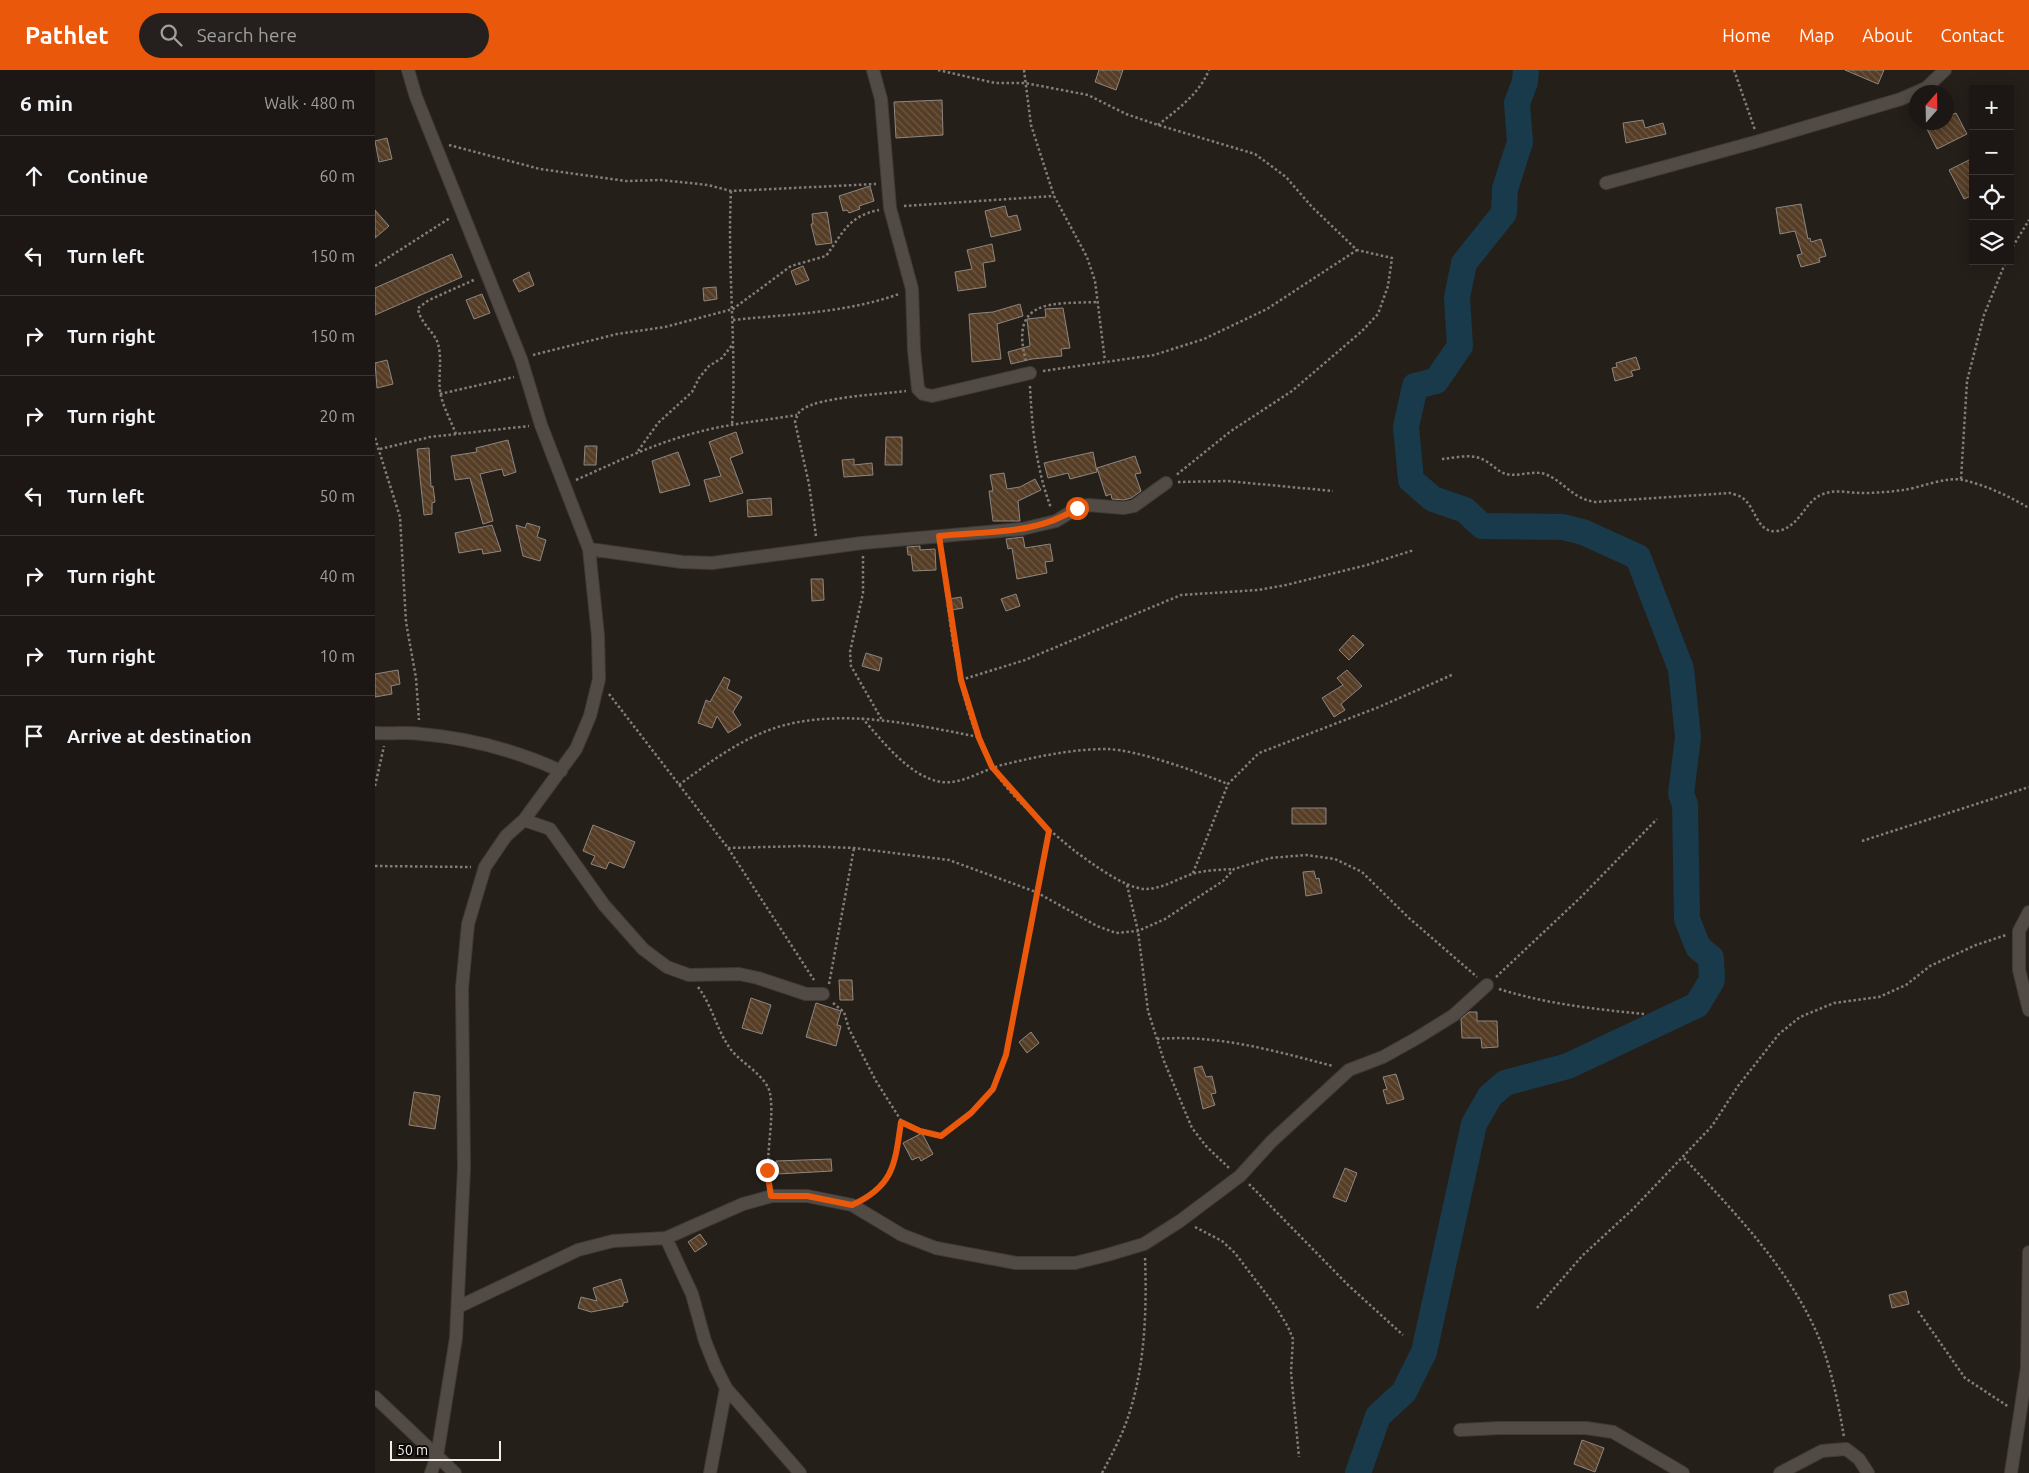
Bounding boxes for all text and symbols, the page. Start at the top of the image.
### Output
search box [139,13,489,58]
icon: search [157,21,185,49]
text: Pathlet [25,22,109,49]
text: Search here [197,24,297,46]
text: Home [1722,25,1771,45]
text: Map [1799,25,1834,45]
text: About [1862,25,1912,45]
text: Contact [1940,25,2004,45]
north arrow [1909,85,1954,130]
map controls [1969,85,2014,265]
button: + [1969,85,2014,130]
text: 6 min [20,91,73,115]
text: Walk · 480 m [264,94,355,112]
button: − [1969,130,2014,175]
icon: ahead [20,162,48,190]
text: Continue [67,165,148,187]
text: 60 m [319,167,355,185]
button: locate [1969,175,2014,220]
button: layers [1969,220,2014,265]
icon: left [20,242,48,270]
text: Turn left [67,245,145,267]
text: 150 m [310,247,355,265]
icon: right [20,322,48,350]
text: Turn right [67,325,155,347]
text: 150 m [310,327,355,345]
icon: right [20,402,48,430]
text: Turn right [67,405,155,427]
text: 20 m [319,407,355,425]
icon: left [20,482,48,510]
text: Turn left [67,485,145,507]
text: 50 m [319,487,355,505]
route start [1066,497,1089,520]
icon: right [20,562,48,590]
text: Turn right [67,565,155,587]
text: 40 m [319,567,355,585]
icon: right [20,642,48,670]
text: Turn right [67,645,155,667]
text: 10 m [319,647,355,665]
icon: arrive [20,722,48,750]
text: Arrive at destination [67,725,252,747]
route end [756,1159,779,1182]
scale bar [390,1438,501,1461]
text: 50 m [397,1442,428,1458]

